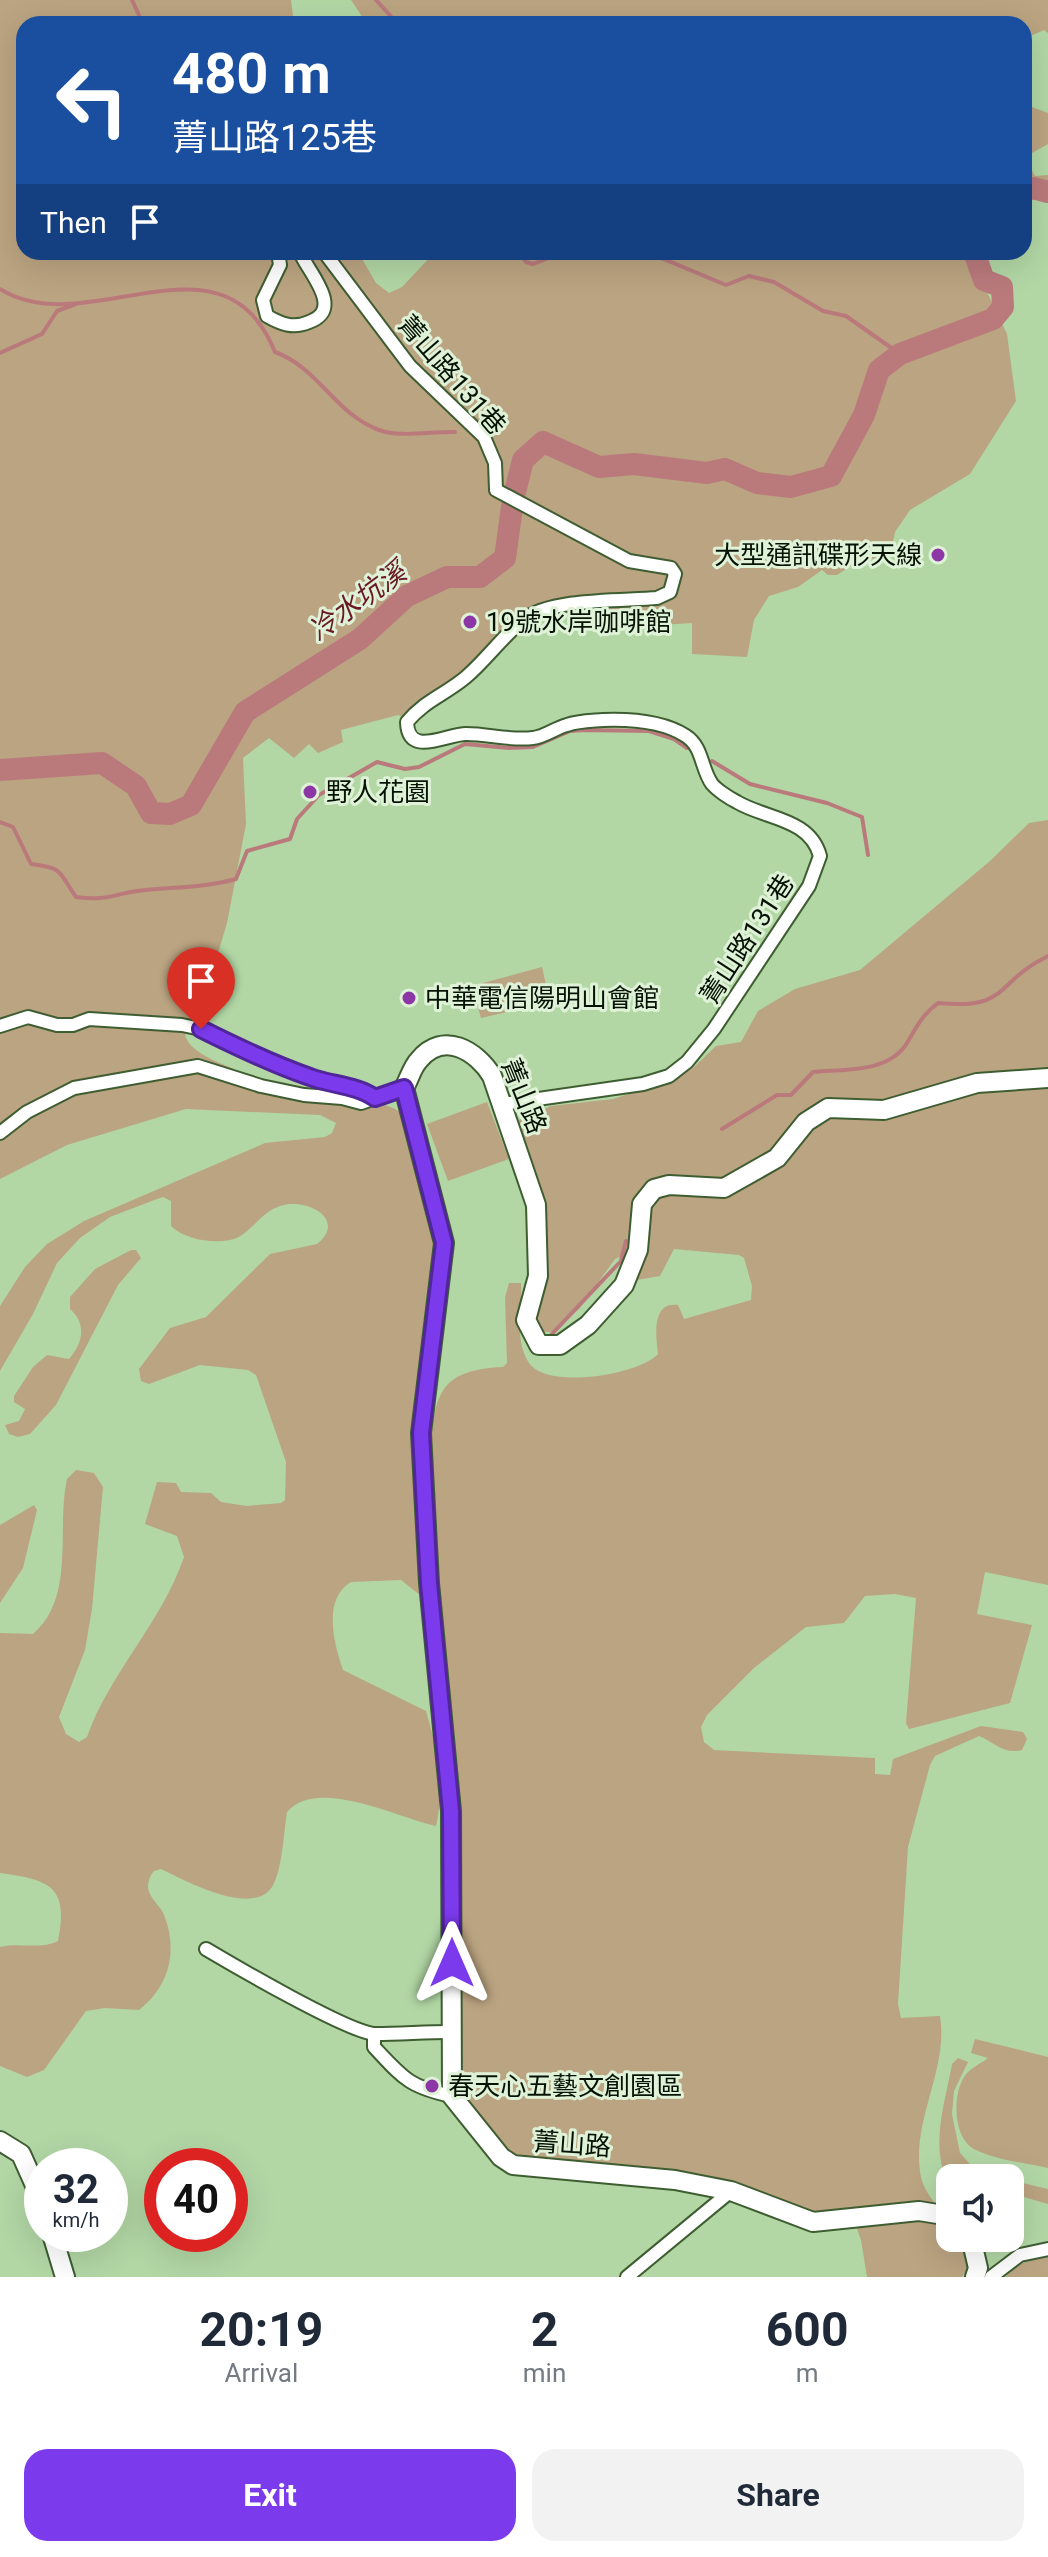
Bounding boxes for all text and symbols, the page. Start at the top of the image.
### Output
text: 480 m [172,41,331,107]
icon: left [40,48,144,152]
text: 菁山路125巷 [172,117,377,159]
icon: arrive [123,200,167,244]
text: Then [40,205,107,240]
street label: 菁山路131巷 [392,309,512,441]
place label: 大型通訊碟形天線 [714,540,922,570]
marker: 大型通訊碟形天線 [929,546,947,564]
water label: 冷水坑溪 [302,553,416,648]
place label: 19號水岸咖啡館 [486,607,671,637]
marker: 19號水岸咖啡館 [461,613,479,631]
place label: 野人花園 [326,777,430,807]
marker: 野人花園 [301,783,319,801]
street label: 菁山路131巷 [694,869,800,1009]
pin [167,947,235,1029]
icon: arrive [179,959,223,1003]
place label: 中華電信陽明山會館 [425,983,659,1013]
marker: 中華電信陽明山會館 [400,989,418,1007]
street label: 菁山路 [495,1054,553,1138]
position arrow [410,1921,494,2005]
place label: 春天心五藝文創園區 [448,2071,682,2101]
marker: 春天心五藝文創園區 [423,2077,441,2095]
street label: 菁山路 [532,2126,612,2162]
speed limit sign: 40 [144,2148,248,2252]
map controls [936,2164,1024,2252]
button: sound [936,2164,1024,2252]
text: 32 [53,2166,99,2213]
text: km/h [53,2208,99,2232]
text: 20:19 [200,2301,323,2358]
text: 2 [531,2301,558,2358]
text: 600 [766,2301,848,2358]
text: Arrival [225,2358,298,2388]
text: min [523,2358,566,2388]
text: m [796,2358,819,2388]
button: Exit [24,2449,516,2541]
button: Share [532,2449,1024,2541]

